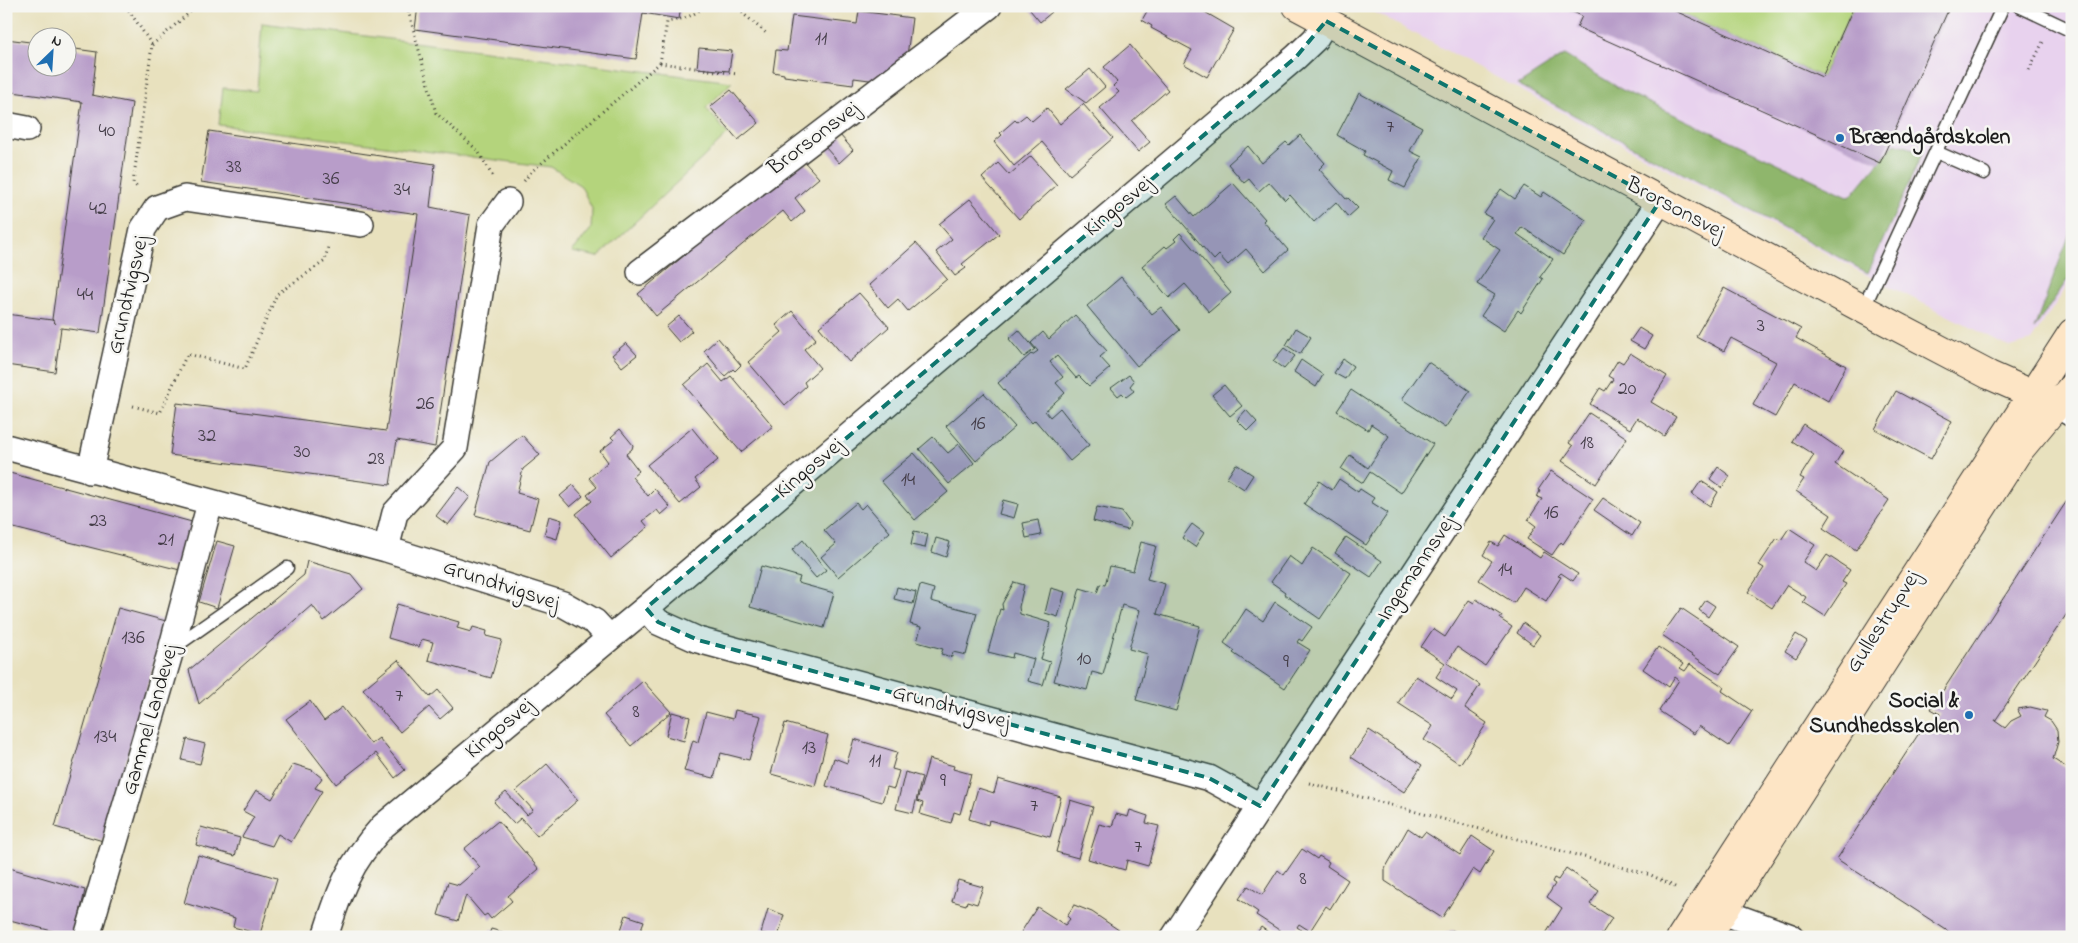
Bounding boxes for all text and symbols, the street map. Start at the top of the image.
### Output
house number: 11 [815,25,827,54]
north arrow [28,28,78,78]
text: N [48,30,66,53]
street label: Brorsonsvej [760,93,867,185]
house number: 7 [1386,113,1394,142]
house number: 40 [99,117,116,146]
place label: Brændgårdskolen [1849,122,2011,155]
marker: Brændgårdskolen [1834,132,1846,144]
house number: 38 [226,153,242,182]
house number: 36 [322,165,340,194]
street label: Kingosvej [1078,168,1162,246]
street label: Brorsonsvej [1619,169,1731,249]
house number: 34 [394,176,410,205]
house number: 42 [89,195,107,224]
street label: Grundtvigsvej [100,232,159,358]
house number: 44 [77,281,93,310]
house number: 3 [1757,312,1765,341]
house number: 20 [1618,375,1637,404]
house number: 26 [416,390,435,419]
house number: 16 [970,410,986,439]
house number: 32 [198,422,216,451]
house number: 18 [1580,429,1594,458]
street label: Kingosvej [769,430,853,508]
house number: 30 [294,438,311,467]
house number: 28 [367,445,385,474]
house number: 14 [901,466,915,495]
house number: 16 [1543,499,1559,528]
house number: 23 [89,507,107,536]
street label: Ingemannsvej [1370,509,1465,629]
house number: 21 [158,526,174,555]
street label: Grundtvigsvej [438,552,564,621]
house number: 14 [1498,556,1512,585]
street label: Gullestrupvej [1839,564,1930,680]
house number: 136 [121,624,145,653]
street label: Gammel Landevej [114,640,188,799]
house number: 10 [1077,645,1092,674]
house number: 9 [1283,648,1289,677]
street label: Grundtvigsvej [888,677,1014,740]
house number: 7 [395,682,403,711]
place label: Social & Sundhedsskolen [1809,686,1960,743]
street label: Kingosvej [459,690,543,768]
house number: 8 [632,698,640,727]
marker: Social & Sundhedsskolen [1963,709,1975,721]
house number: 134 [94,723,116,752]
house number: 13 [802,734,816,763]
house number: 11 [869,747,881,776]
house number: 9 [940,767,946,796]
house number: 7 [1030,792,1038,821]
house number: 7 [1134,833,1142,862]
house number: 8 [1299,865,1307,894]

